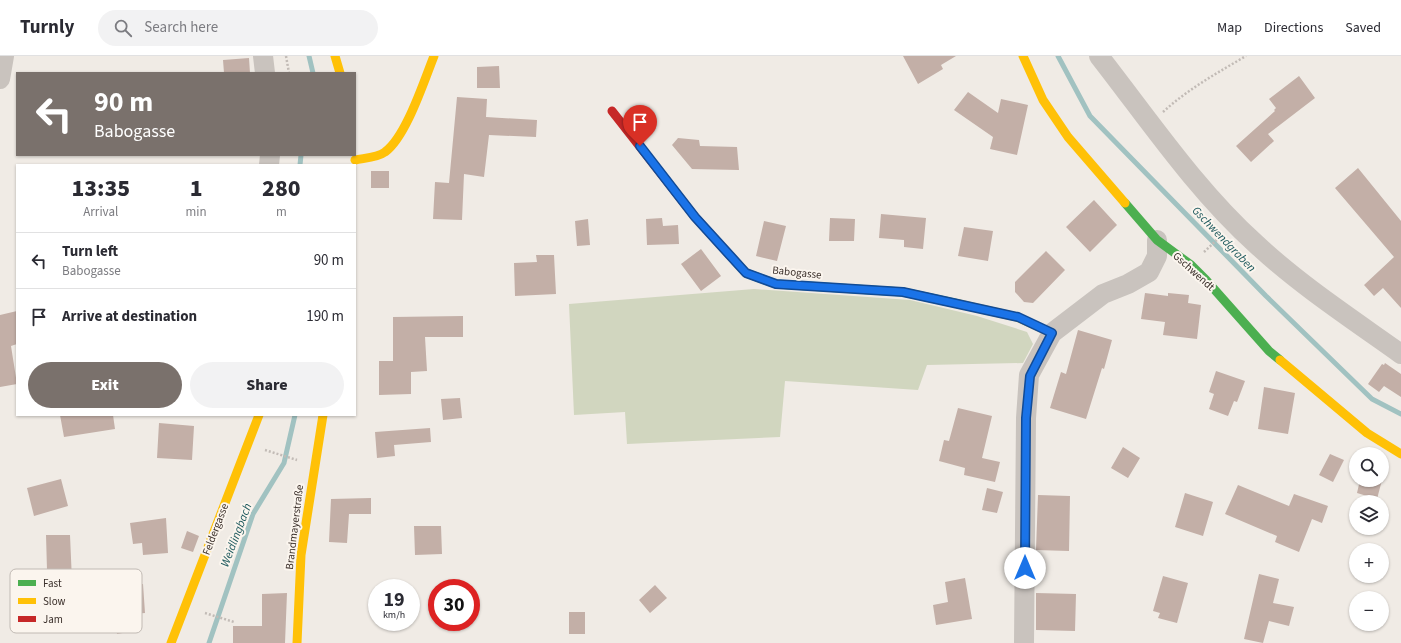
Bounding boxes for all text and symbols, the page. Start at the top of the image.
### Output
search box [98,10,378,46]
text: Turnly [20,14,74,41]
icon: search [112,17,134,39]
text: Search here [144,17,218,38]
text: Map [1217,18,1242,38]
text: Directions [1264,18,1323,38]
text: Saved [1345,18,1381,38]
text: 90 m [94,82,153,122]
icon: left [28,88,80,140]
pin [623,105,657,146]
icon: arrive [629,111,651,133]
text: Babogasse [94,119,175,144]
text: 13:35 [71,171,130,206]
text: 1 [190,171,203,206]
text: 280 [262,171,301,206]
text: Arrival [83,203,118,221]
text: min [186,203,207,221]
text: m [276,203,287,221]
water label: Gschwendgraben [1188,203,1259,276]
text: Turn left [62,241,118,262]
street label: Gschwendt [1169,249,1218,294]
icon: left [28,250,50,272]
text: 90 m [314,250,344,271]
text: Babogasse [62,262,121,280]
street label: Babogasse [771,262,823,283]
icon: arrive [28,306,50,328]
text: Arrive at destination [62,306,197,327]
text: 190 m [306,306,344,327]
button: Exit [28,362,182,408]
button: Share [190,362,344,408]
map controls [1349,447,1389,631]
button: search [1349,447,1389,487]
street label: Brandmayerstraße [282,483,307,570]
button: layers [1349,495,1389,535]
street label: Feldergasse [199,501,232,557]
water label: Weidlingbach [217,501,256,569]
button: + [1349,543,1389,583]
position arrow [1004,547,1046,589]
legend [10,569,142,633]
text: Fast [43,576,62,591]
speed limit sign: 30 [428,579,480,631]
text: 19 [383,586,405,614]
button: − [1349,591,1389,631]
text: Slow [43,594,66,609]
text: km/h [383,608,405,622]
text: Jam [43,612,63,627]

